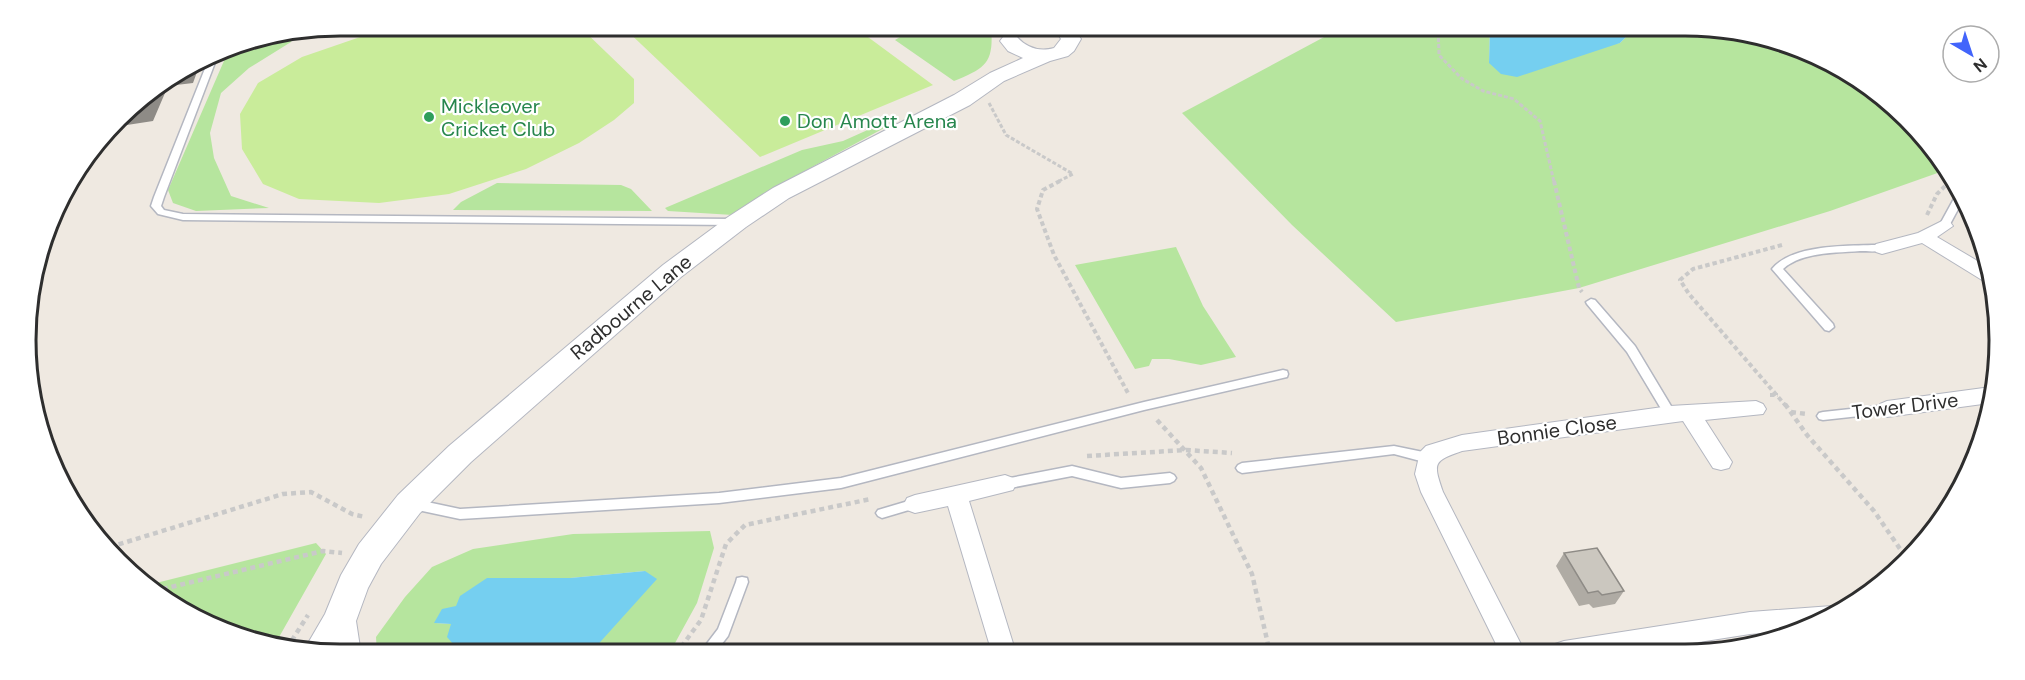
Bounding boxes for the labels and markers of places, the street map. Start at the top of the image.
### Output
place label: Mickleover Cricket Club [441,93,555,142]
place label: Don Amott Arena [797,108,957,134]
marker: Mickleover Cricket Club [422,110,436,124]
marker: Don Amott Arena [778,114,792,128]

